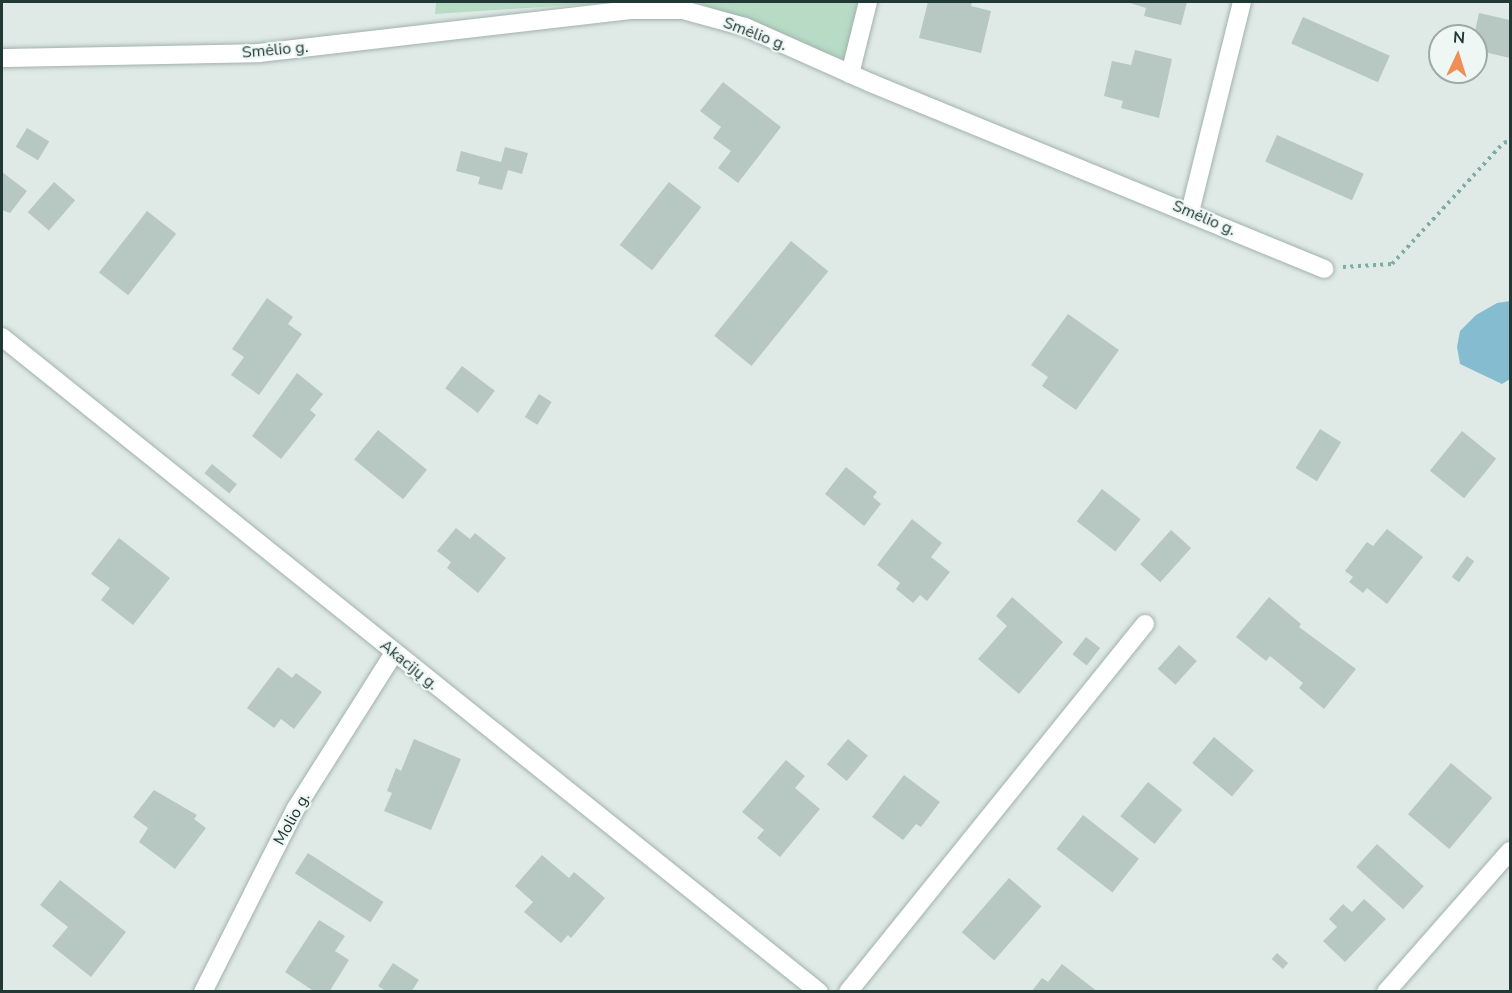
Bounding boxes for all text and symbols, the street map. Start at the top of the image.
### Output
street label: Smėlio g. [721,13,789,55]
north arrow [1428,24,1488,84]
text: N [1452,27,1466,49]
street label: Smėlio g. [241,38,309,62]
street label: Smėlio g. [1170,196,1238,240]
street label: Akacijų g. [376,636,442,694]
street label: Molio g. [270,789,314,849]

